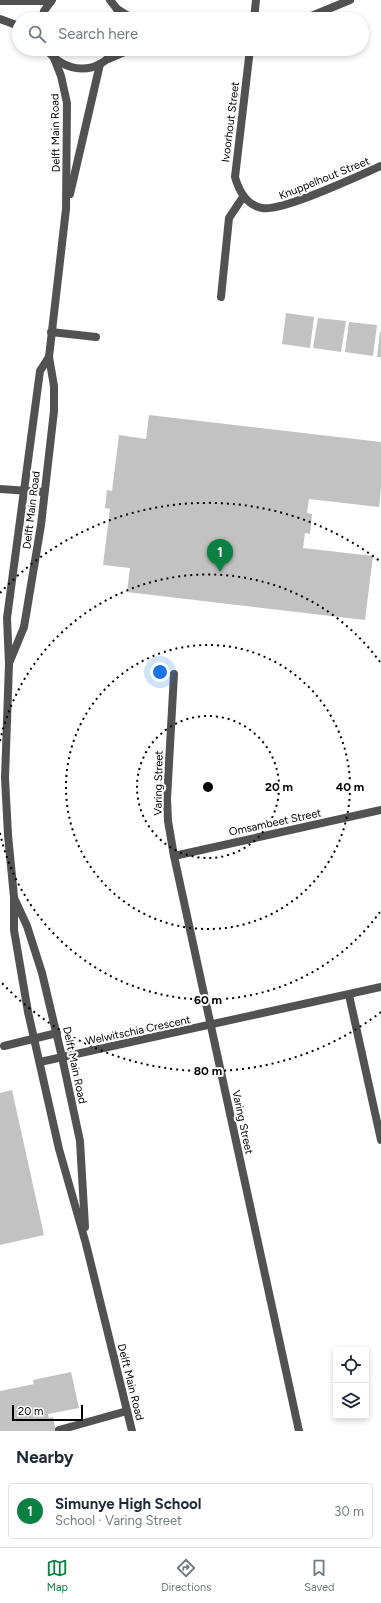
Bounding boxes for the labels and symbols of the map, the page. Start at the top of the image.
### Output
street label: Ivoorhout Street [219,81,242,163]
street label: Delft Main Road [48,94,63,172]
street label: Knuppelhout Street [277,154,371,203]
street label: Delft Main Road [20,470,43,550]
pin: 1 [207,539,233,572]
your location [150,662,170,682]
street label: Varing Street [151,750,166,816]
centre of rings [201,780,215,794]
text: 20 m [265,780,293,794]
text: 40 m [336,780,364,794]
street label: Omsambeet Street [228,806,322,839]
text: 60 m [194,993,222,1007]
street label: Welwitschia Crescent [84,1013,192,1048]
street label: Delft Main Road [60,1025,89,1105]
text: 80 m [194,1064,222,1078]
street label: Varing Street [229,1089,256,1155]
street label: Delft Main Road [115,1342,146,1422]
scale bar [12,1403,83,1422]

